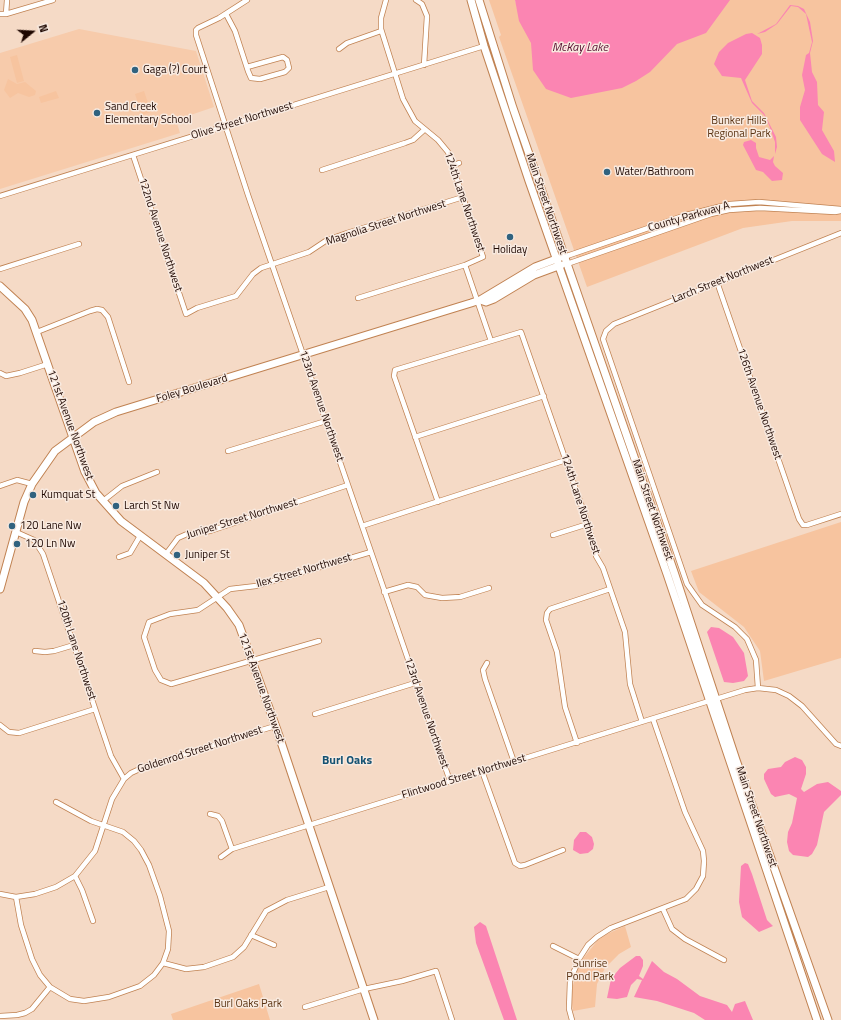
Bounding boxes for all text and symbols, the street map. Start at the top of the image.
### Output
north arrow [12,12,52,52]
text: N [35,22,52,34]
water label: McKay Lake [552,41,608,55]
place label: Gaga (?) Court [143,63,207,77]
marker: Gaga (?) Court [130,65,140,75]
street label: Olive Street Northwest [190,99,294,143]
place label: Sand Creek Elementary School [105,100,192,126]
marker: Sand Creek Elementary School [92,108,102,118]
park label: Bunker Hills Regional Park [707,114,771,140]
street label: 124th Lane Northwest [441,150,487,254]
street label: Main Street Northwest [523,152,569,256]
place label: Water/Bathroom [615,165,694,179]
marker: Water/Bathroom [602,167,612,177]
street label: 122nd Avenue Northwest [135,176,185,294]
street label: Magnolia Street Northwest [324,197,448,249]
street label: County Parkway A [647,199,731,235]
marker: Holiday [505,232,515,242]
place label: Holiday [493,243,527,257]
street label: Larch Street Northwest [670,254,776,306]
street label: 126th Avenue Northwest [734,347,784,461]
street label: 123rd Avenue Northwest [296,349,346,463]
street label: 121st Avenue Northwest [44,368,96,482]
street label: Foley Boulevard [155,372,229,406]
street label: 124th Lane Northwest [558,452,602,556]
street label: Main Street Northwest [629,458,675,562]
place label: Kumquat St [41,488,95,502]
marker: Kumquat St [28,490,38,500]
street label: Juniper Street Northwest [185,496,299,542]
place label: Larch St Nw [124,499,180,513]
marker: Larch St Nw [111,501,121,511]
place label: 120 Lane Nw [20,519,81,533]
marker: 120 Lane Nw [7,521,17,531]
place label: 120 Ln Nw [25,537,75,551]
marker: 120 Ln Nw [12,539,22,549]
place label: Juniper St [185,548,230,562]
marker: Juniper St [172,550,182,560]
street label: Ilex Street Northwest [255,551,353,591]
street label: 120th Lane Northwest [54,598,98,702]
street label: 121st Avenue Northwest [235,631,287,745]
street label: 123rd Avenue Northwest [401,656,451,770]
street label: Goldenrod Street Northwest [136,724,264,776]
street label: Flintwood Street Northwest [400,752,528,802]
district label: Burl Oaks [322,754,372,768]
street label: Main Street Northwest [733,765,779,869]
park label: Sunrise Pond Park [566,957,614,983]
park label: Burl Oaks Park [214,997,282,1011]

